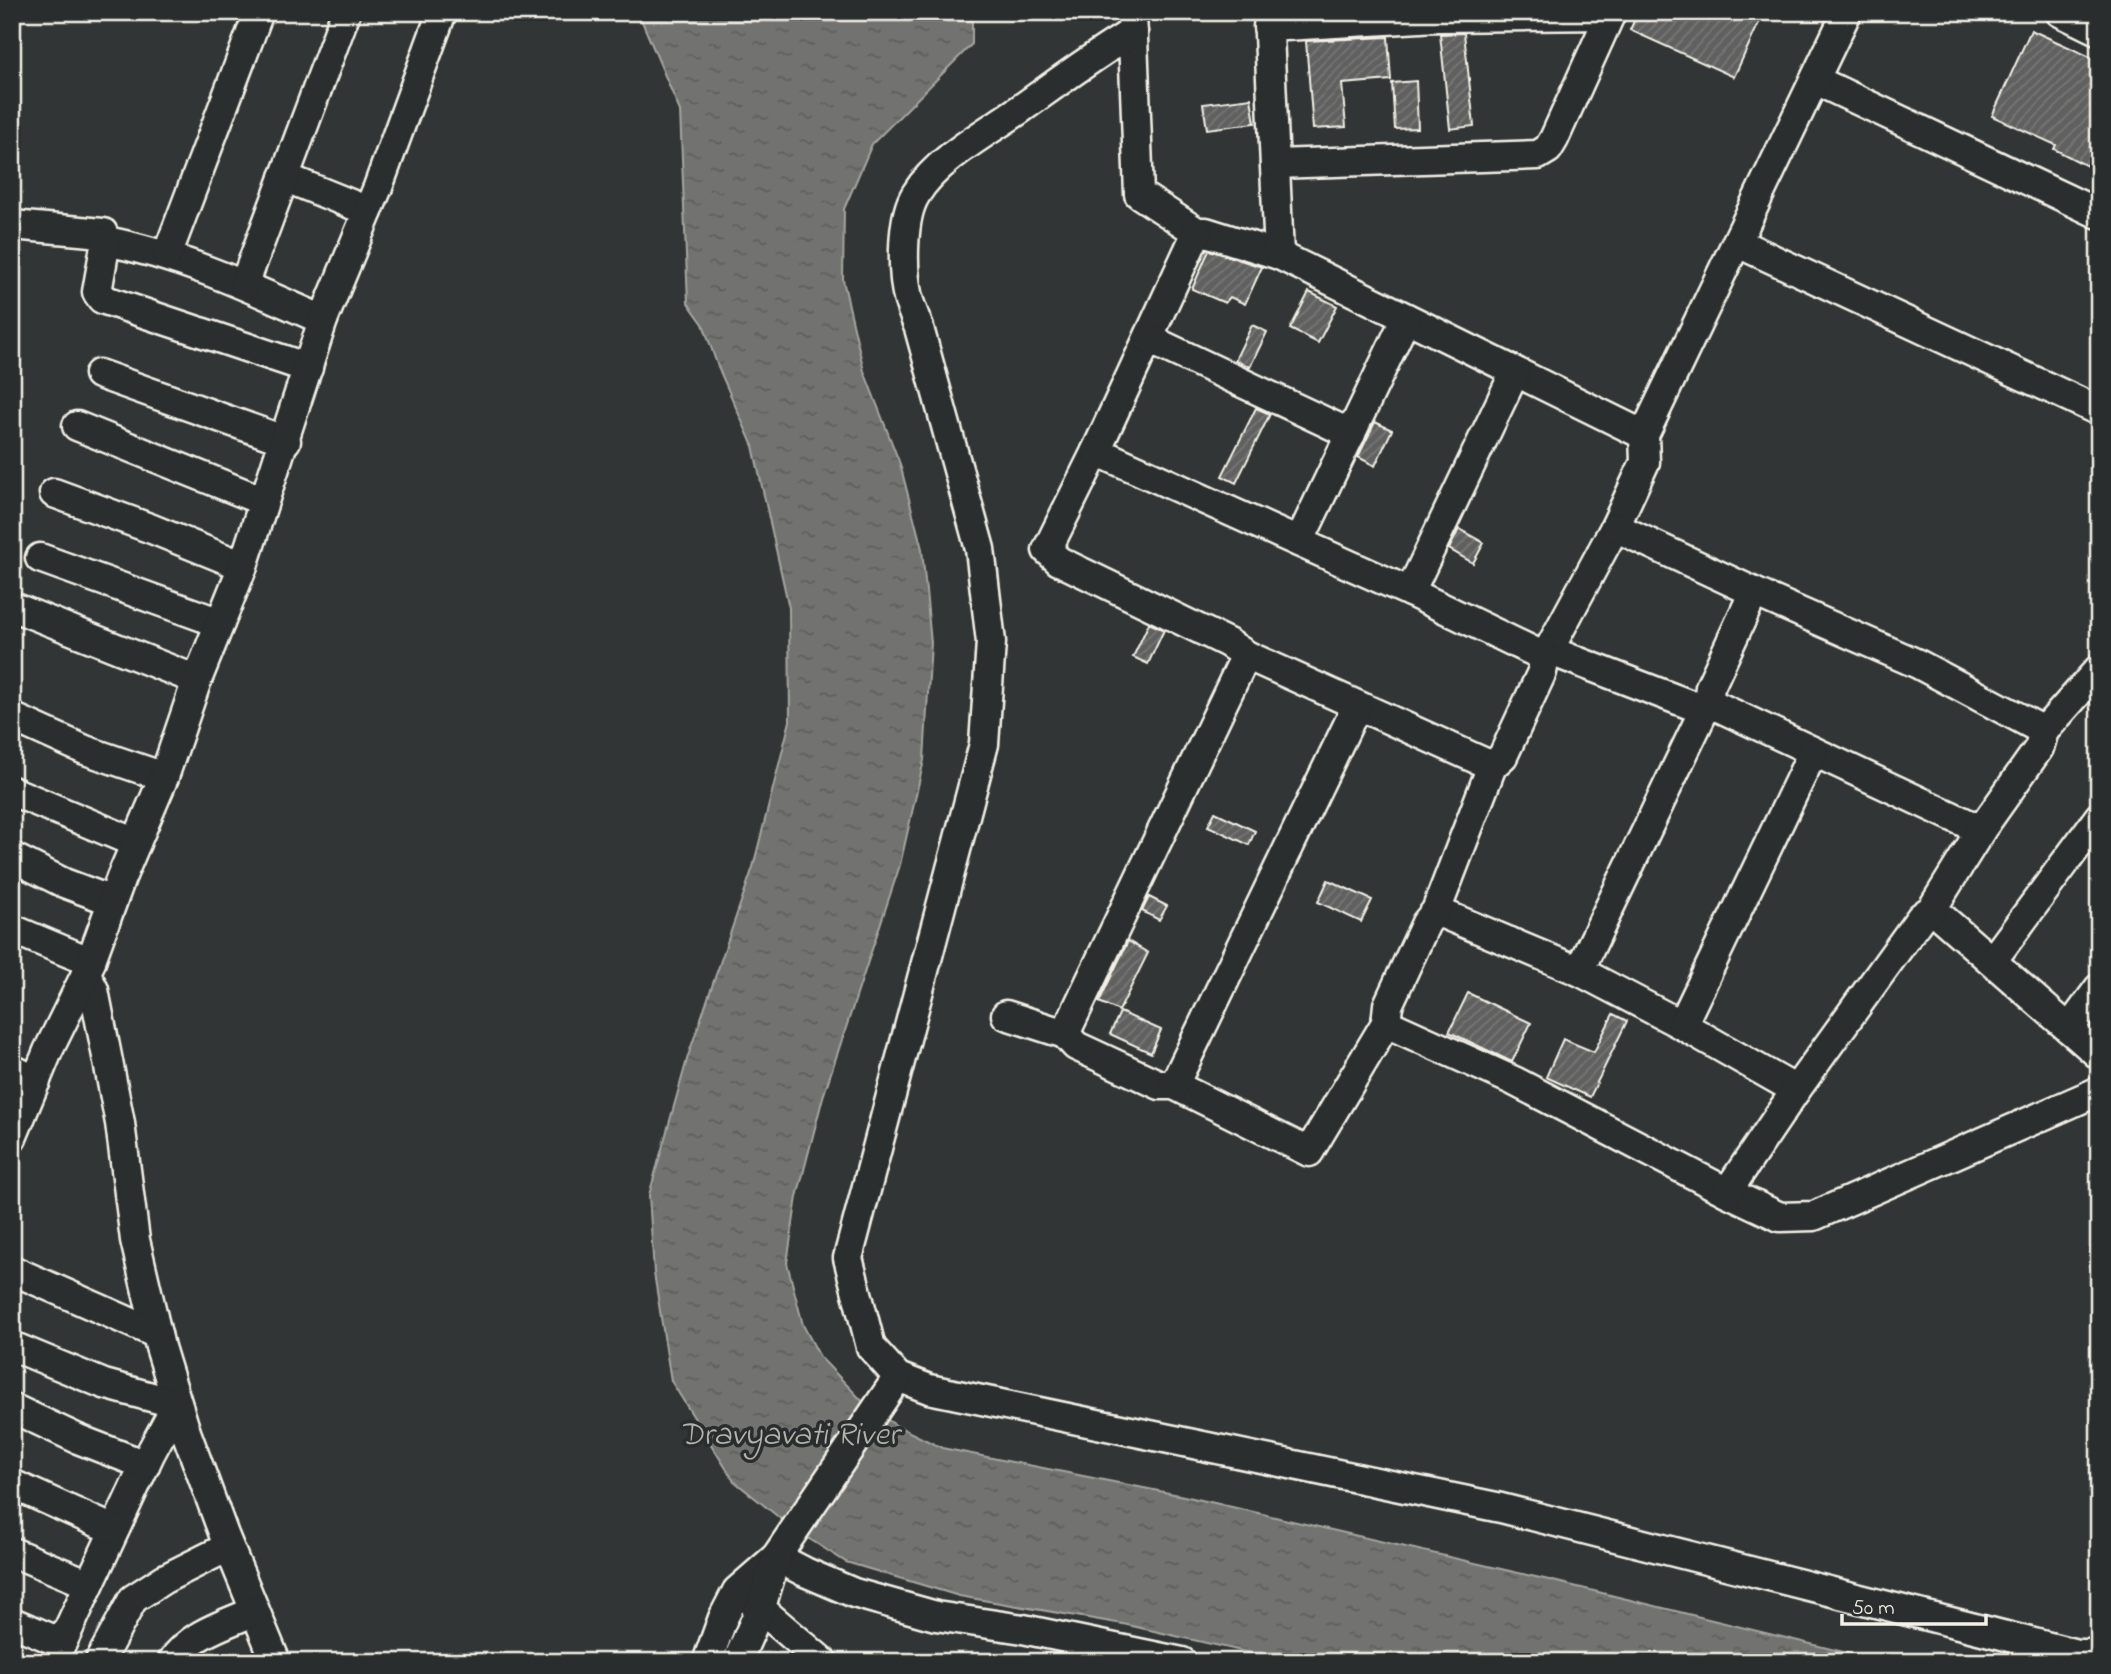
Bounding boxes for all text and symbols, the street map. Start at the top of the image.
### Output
water label: Dravyavati River [679,1412,903,1460]
scale bar [1842,1583,1985,1627]
text: 50 m [1852,1594,1895,1624]

